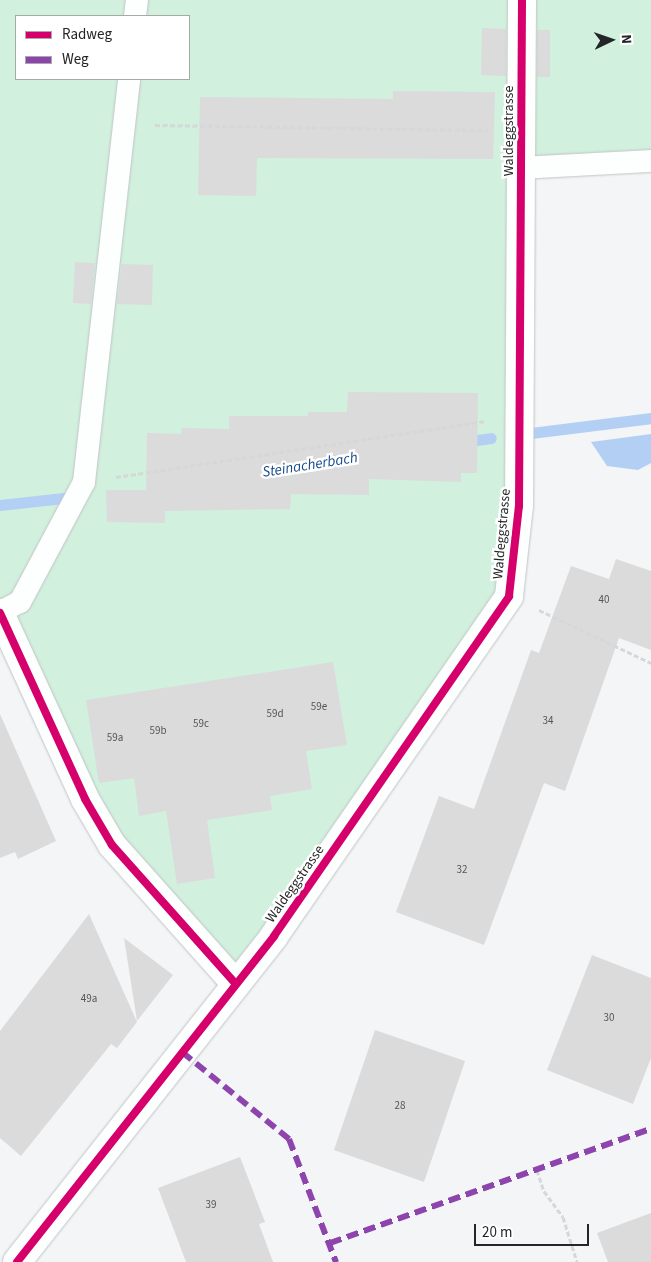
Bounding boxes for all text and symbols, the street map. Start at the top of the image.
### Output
legend [15,15,190,80]
north arrow [586,15,636,65]
text: Radweg [62,24,112,45]
text: N [616,34,636,44]
text: Weg [62,49,89,70]
street label: Waldeggstrasse [501,86,517,176]
water label: Steinacherbach [261,449,359,481]
street label: Waldeggstrasse [490,488,514,580]
house number: 40 [599,593,609,607]
house number: 59e [311,700,327,714]
house number: 59d [266,707,284,721]
house number: 34 [543,714,553,728]
house number: 59c [193,717,209,731]
house number: 59b [149,724,167,738]
house number: 59a [107,731,123,745]
street label: Waldeggstrasse [262,842,328,926]
house number: 32 [457,863,467,877]
house number: 49a [81,992,97,1006]
house number: 30 [604,1011,614,1025]
house number: 28 [395,1099,405,1113]
house number: 39 [206,1198,216,1212]
scale bar [476,1214,591,1246]
text: 20 m [482,1222,512,1243]

